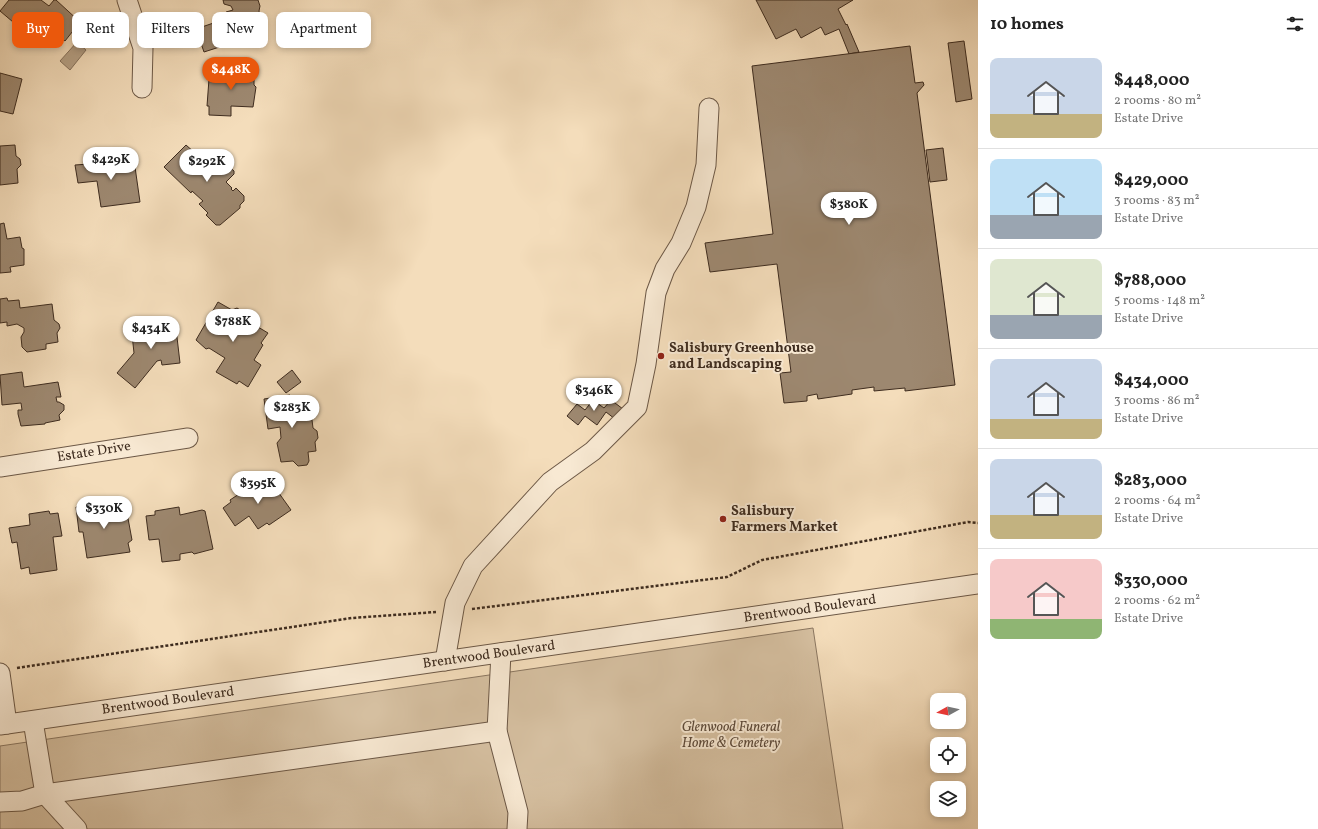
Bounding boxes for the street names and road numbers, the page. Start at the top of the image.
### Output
street label: Estate Drive [56,437,133,467]
street label: Brentwood Boulevard [742,590,878,628]
street label: Brentwood Boulevard [421,636,557,674]
street label: Brentwood Boulevard [100,682,236,720]

